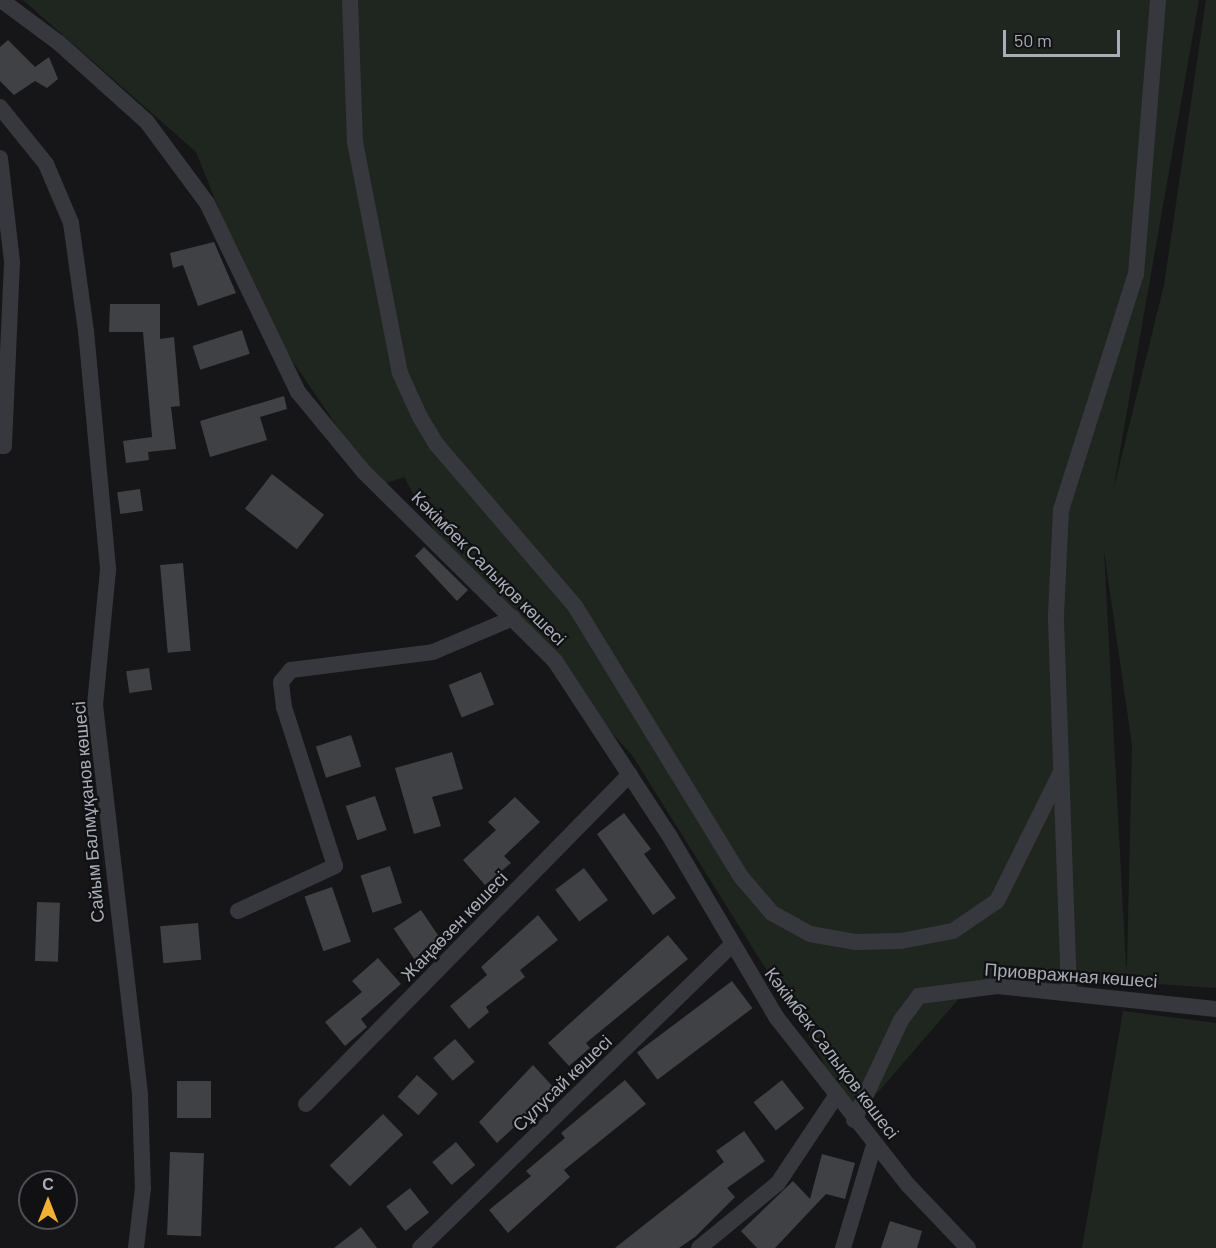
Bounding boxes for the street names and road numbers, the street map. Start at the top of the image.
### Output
street label: Кәкімбек Салықов көшесі [407,486,571,650]
street label: Сайым Балмұқанов көшесі [68,700,108,924]
street label: Жаңаөзен көшесі [396,867,512,985]
street label: Приовражная көшесі [984,958,1158,992]
street label: Кәкімбек Салықов көшесі [760,963,904,1143]
street label: Сұлусай көшесі [508,1030,616,1136]

